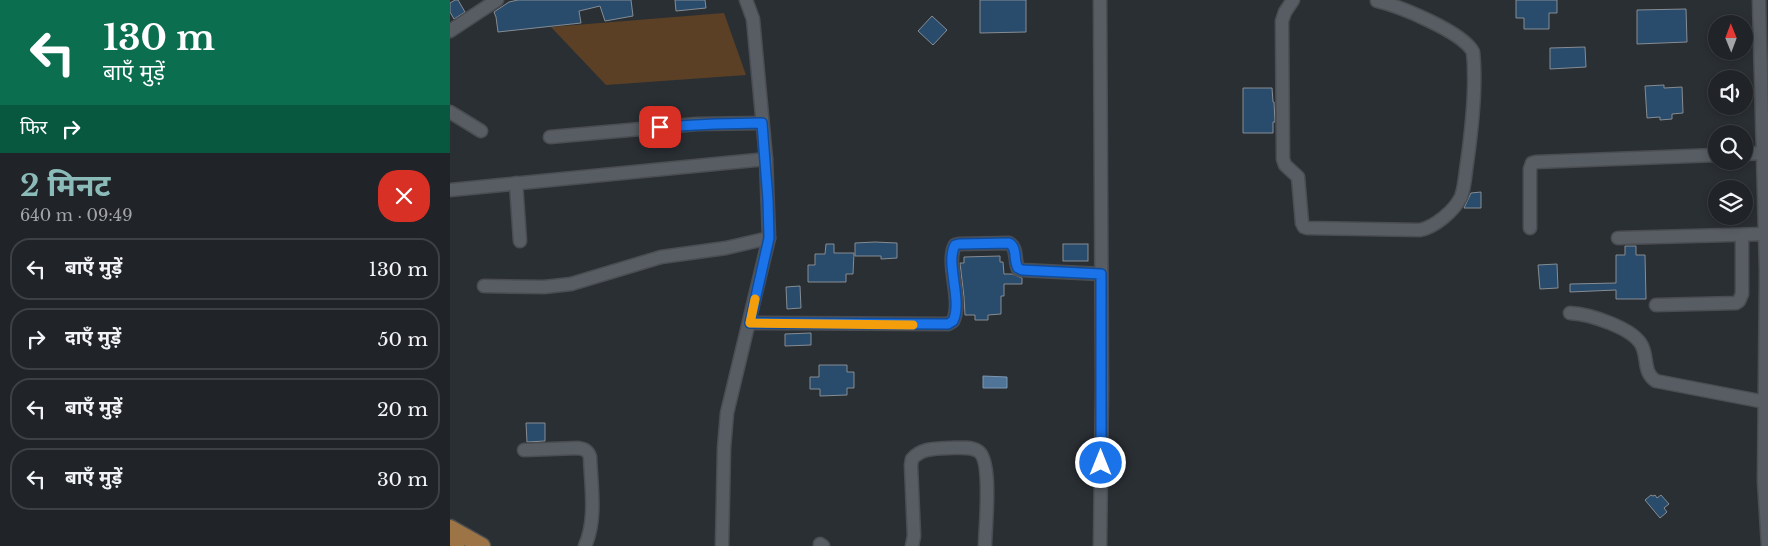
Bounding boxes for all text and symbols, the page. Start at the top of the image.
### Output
north arrow [1708,15,1752,60]
map controls [1708,15,1753,225]
text: 130 m [103,16,215,59]
icon: left [20,20,85,85]
text: बाएँ मुड़ें [103,59,165,86]
button: sound [1708,70,1753,115]
pin [639,106,681,148]
icon: arrive [646,113,674,141]
icon: right [57,115,85,143]
text: फिर [20,116,47,139]
button: search [1708,125,1753,170]
text: 2 मिनट [20,167,110,204]
button: close [378,170,430,222]
button: layers [1708,180,1753,225]
text: 640 m · 09:49 [20,205,133,225]
icon: left [22,255,50,283]
text: बाएँ मुड़ें [65,256,122,279]
text: 130 m [368,258,428,281]
icon: right [22,325,50,353]
text: दाएँ मुड़ें [65,326,121,349]
text: 50 m [378,328,428,351]
icon: left [22,395,50,423]
text: बाएँ मुड़ें [65,396,122,419]
text: 20 m [377,398,428,421]
position arrow [1074,436,1126,488]
icon: left [22,465,50,493]
text: बाएँ मुड़ें [65,466,122,489]
text: 30 m [377,468,428,491]

